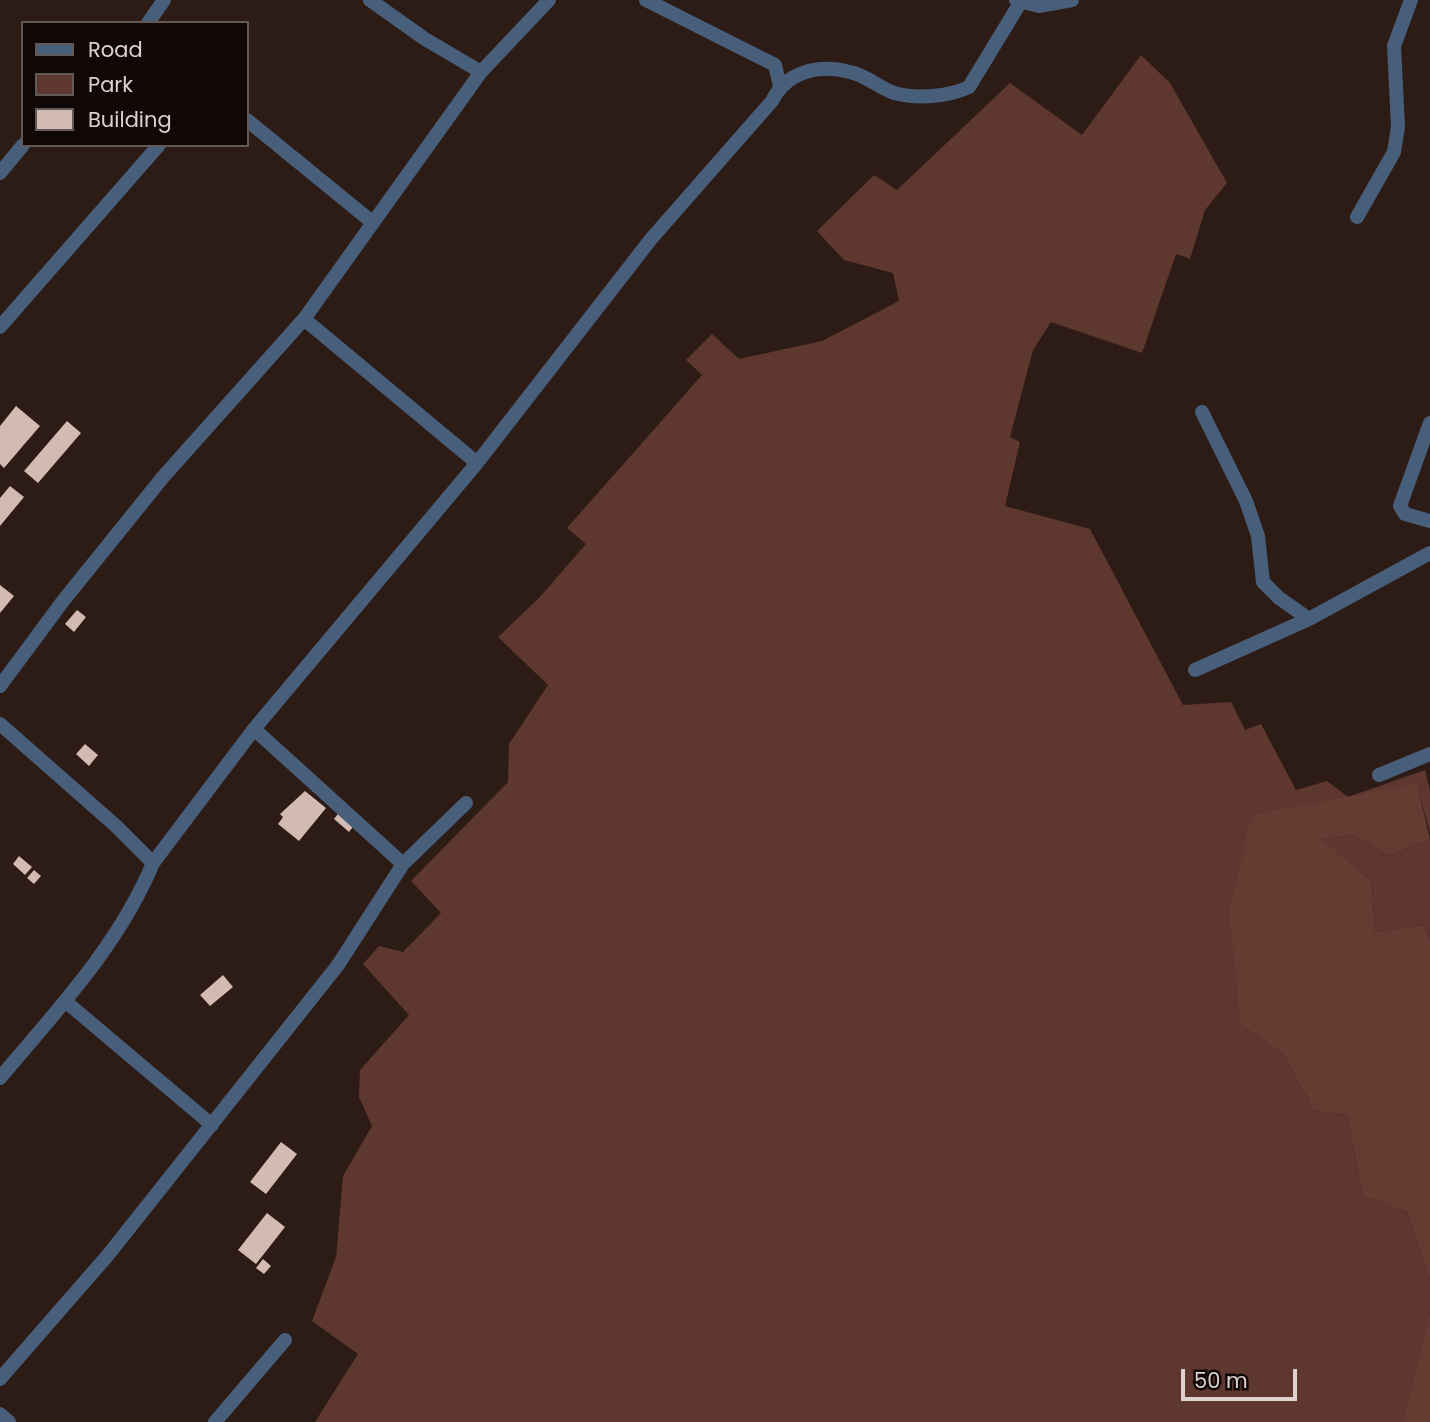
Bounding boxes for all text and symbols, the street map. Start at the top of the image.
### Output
legend [21,21,248,147]
text: Road [88,35,143,64]
text: Park [88,70,133,99]
text: Building [88,105,172,134]
scale bar [1185,1356,1300,1400]
text: 50 m [1194,1366,1248,1395]

